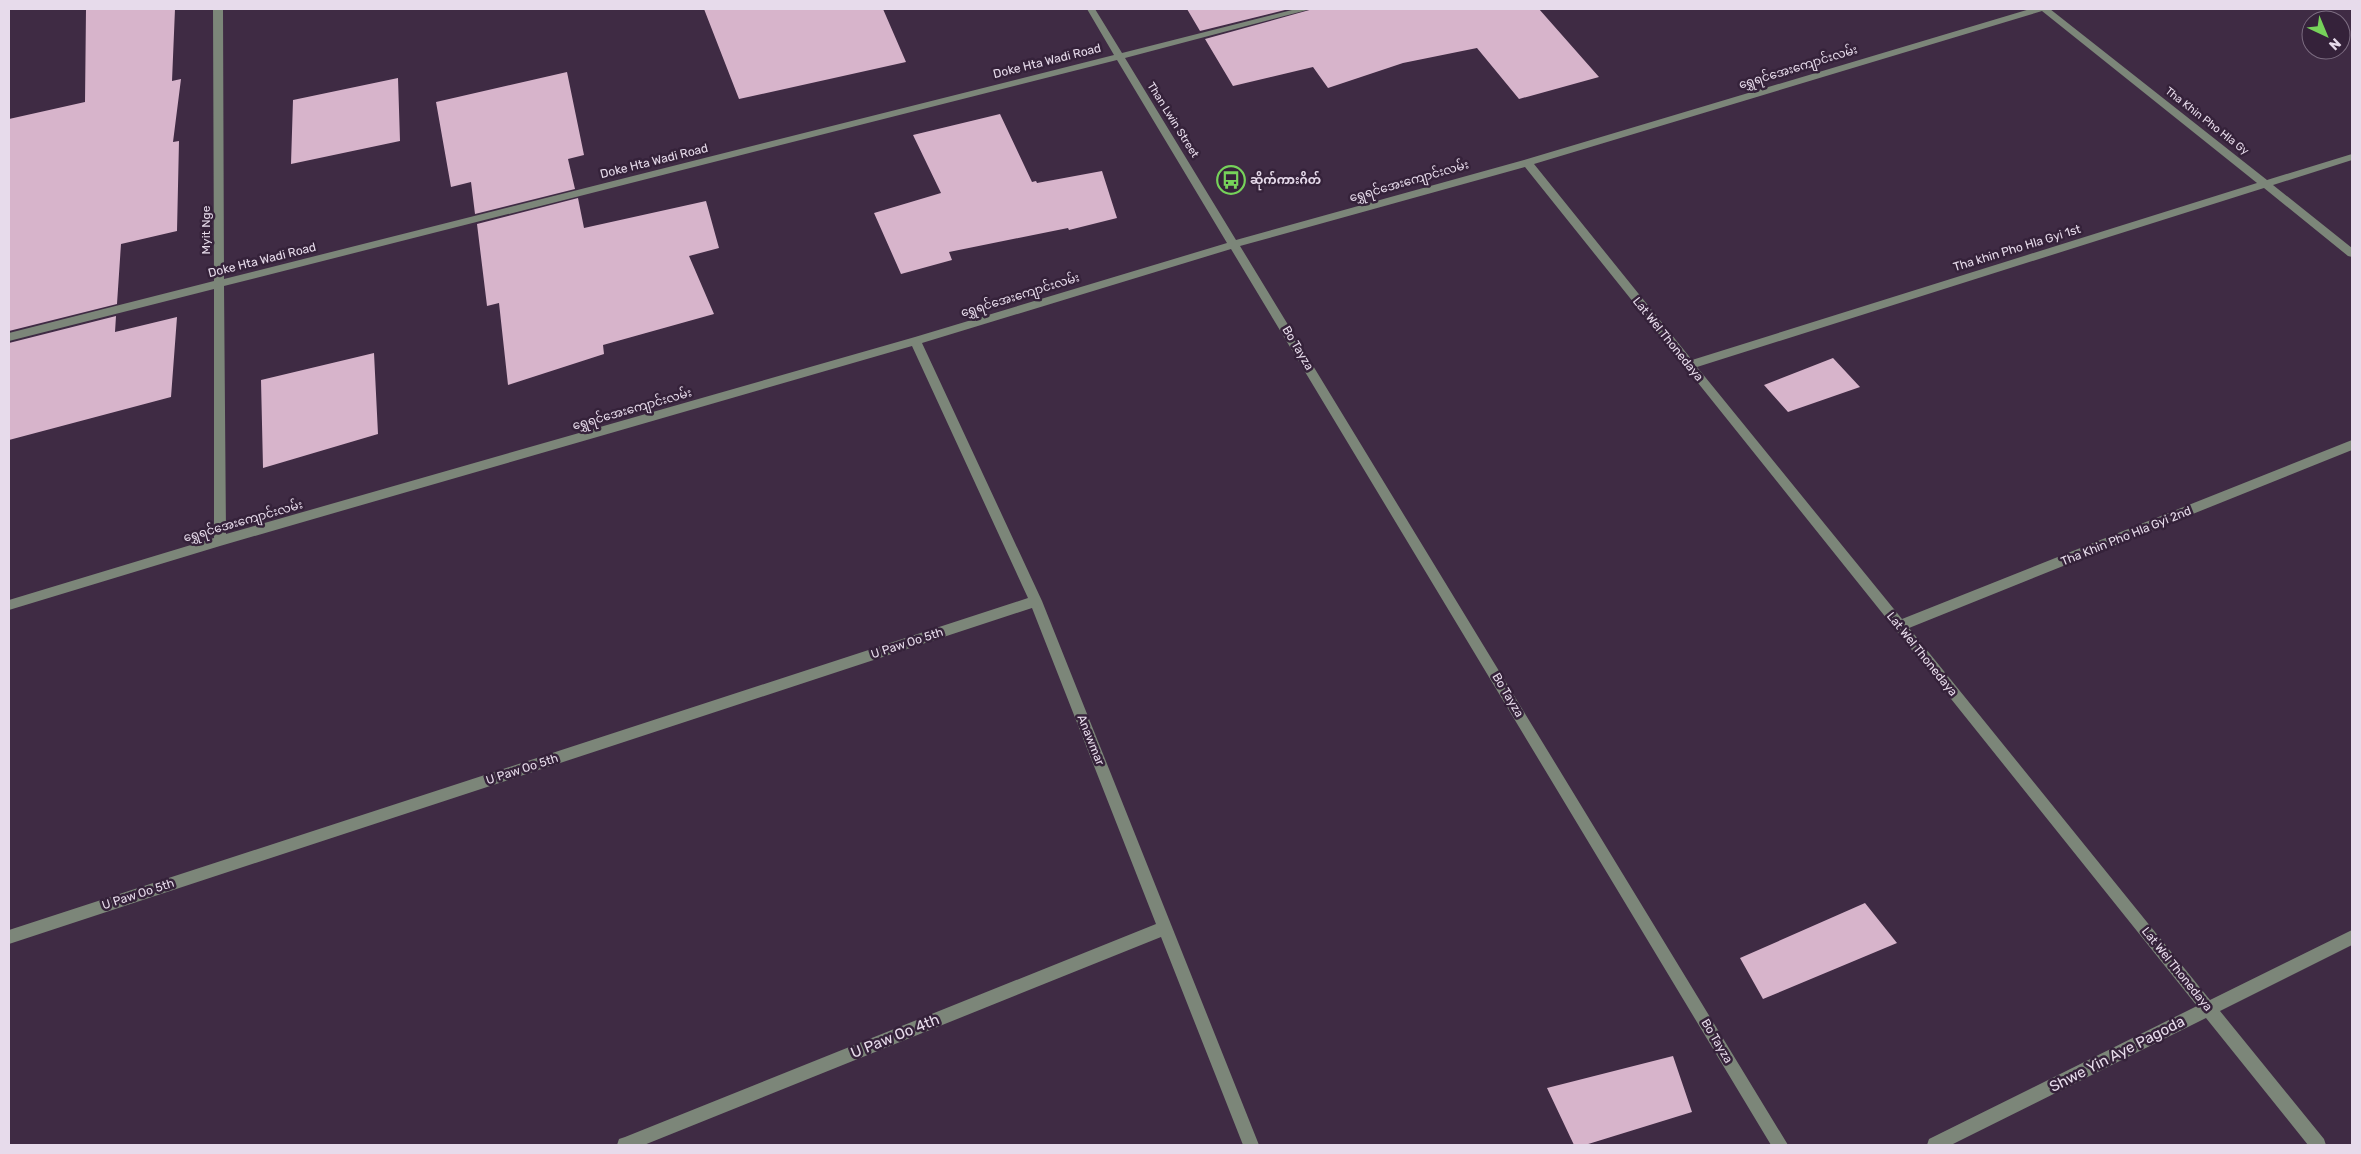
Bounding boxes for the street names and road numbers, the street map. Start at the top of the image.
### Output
street label: ရွှေရင်အေးကျောင်းလမ်း [1736,40,1860,95]
street label: Doke Hta Wadi Road [992,41,1102,81]
street label: Than Lwin Street [1145,80,1202,161]
street label: Tha Khin Pho Hla Gy [2163,84,2251,158]
street label: Doke Hta Wadi Road [599,141,709,181]
street label: ရွှေရင်အေးကျောင်းလမ်း [1347,155,1471,208]
street label: Myit Nge [199,205,213,254]
street label: Tha khin Pho Hla Gyi 1st [1952,222,2083,274]
street label: Doke Hta Wadi Road [207,240,317,280]
street label: ရွှေရင်အေးကျောင်းလမ်း [958,268,1082,323]
street label: Lat Wel Thonedaya [1630,294,1706,384]
street label: Bo Tayza [1279,323,1317,373]
street label: ရွှေရင်အေးကျောင်းလမ်း [570,383,694,436]
street label: ရွှေရင်အေးကျောင်းလမ်း [181,495,305,548]
street label: Tha Khin Pho Hla Gyi 2nd [2059,503,2193,569]
street label: Lat Wel Thonedaya [1884,609,1960,699]
street label: U Paw Oo 5th [869,625,945,661]
street label: Bo Tayza [1489,670,1527,720]
street label: Anawmar [1075,713,1108,768]
street label: U Paw Oo 5th [484,751,560,787]
street label: U Paw Oo 5th [100,876,176,912]
street label: Lat Wel Thonedaya [2139,924,2215,1014]
street label: U Paw Oo 4th [848,1010,942,1062]
street label: Shwe Yin Aye Pagoda [2046,1012,2188,1096]
street label: Bo Tayza [1698,1016,1736,1066]

